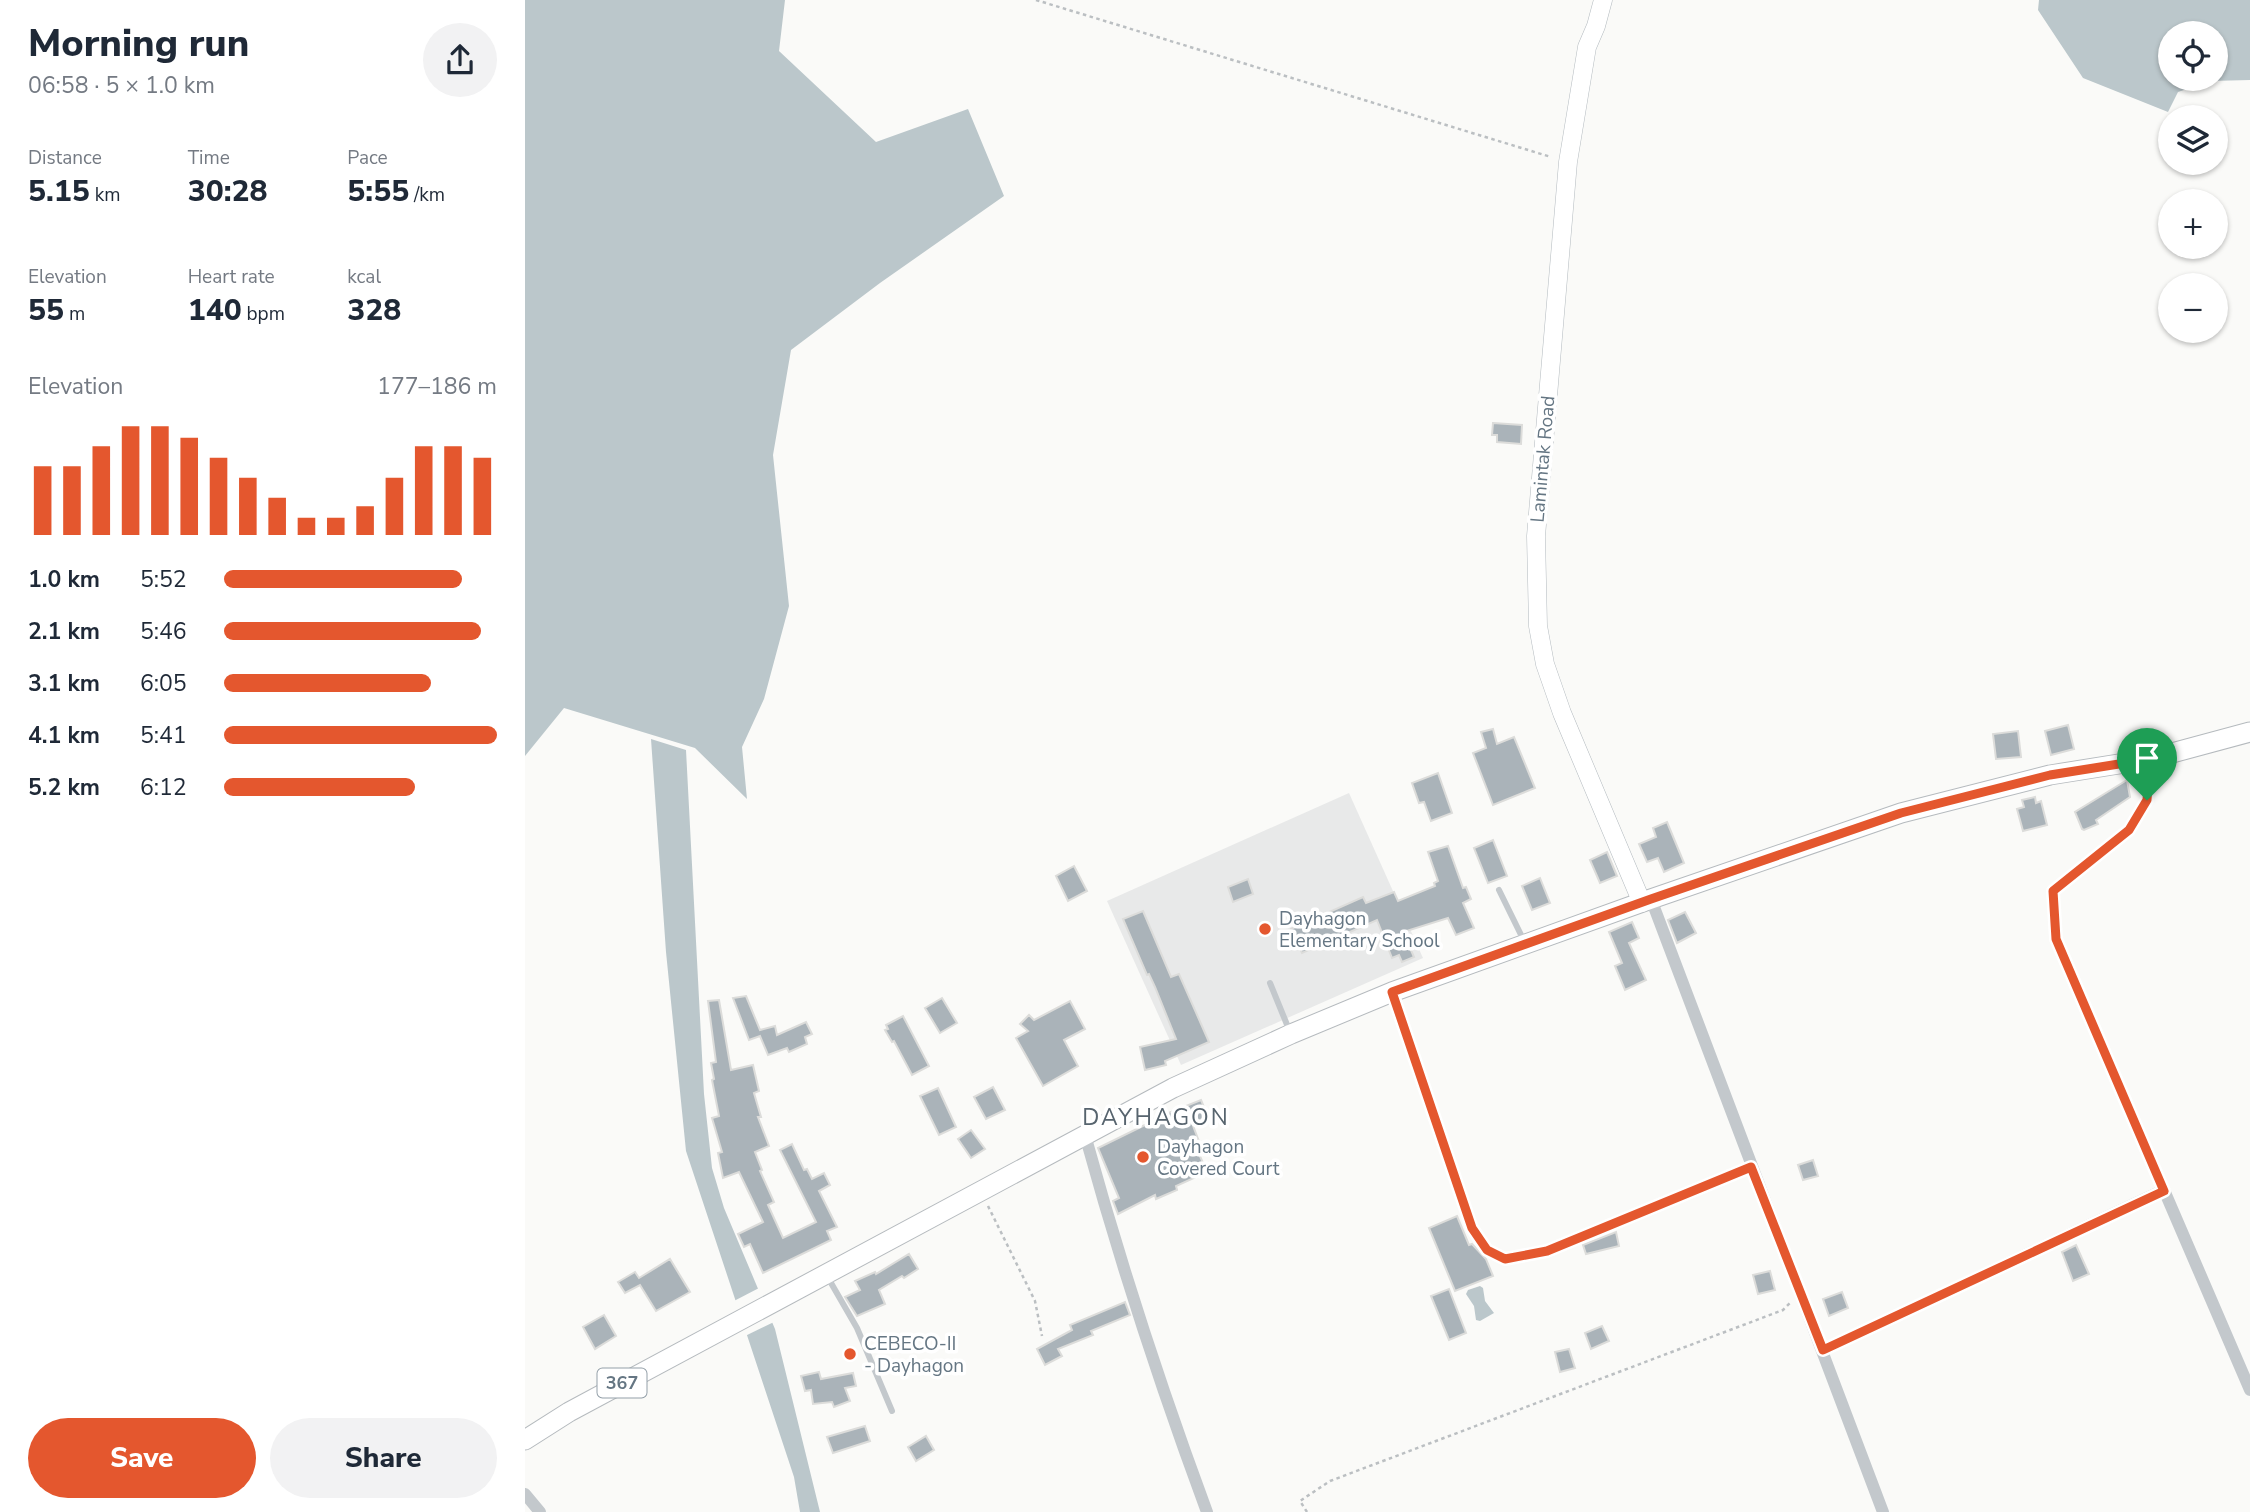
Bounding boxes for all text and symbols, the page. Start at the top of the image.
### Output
text: Morning run [28,18,249,69]
map controls [2158,21,2228,343]
button: locate [2158,21,2228,91]
button: share [423,23,497,97]
text: 06:58 · 5 × 1.0 km [28,70,215,101]
button: layers [2158,105,2228,175]
text: Distance [28,145,102,171]
text: Time [188,145,230,171]
text: Pace [347,145,388,171]
text: 5.15 [28,171,90,212]
text: 30:28 [188,171,267,212]
text: 5:55 [347,171,409,212]
text: km [90,182,120,208]
text: /km [409,182,445,208]
button: + [2158,189,2228,259]
text: Elevation [28,264,107,290]
text: Heart rate [188,264,275,290]
text: kcal [347,264,381,290]
button: − [2158,273,2228,343]
text: 55 [28,290,64,331]
text: 140 [188,290,242,331]
text: 328 [347,290,401,331]
text: m [64,301,85,327]
text: bpm [242,301,285,327]
text: Elevation [28,371,123,402]
text: 177–186 m [377,371,497,402]
street label: Lamintak Road [1525,395,1561,524]
text: 1.0 km [28,564,100,595]
text: 5:52 [140,564,187,595]
text: 2.1 km [28,616,100,647]
text: 5:46 [140,616,187,647]
text: 3.1 km [28,668,100,699]
text: 6:05 [140,668,187,699]
text: 4.1 km [28,720,100,751]
text: 5:41 [140,720,187,751]
pin [2117,728,2177,800]
icon: arrive [2128,739,2166,777]
text: 5.2 km [28,772,100,803]
text: 6:12 [140,772,187,803]
place label: Dayhagon Elementary School [1279,906,1440,954]
marker: Dayhagon Elementary School [1257,921,1273,937]
district label: DAYHAGON [1082,1102,1230,1133]
place label: Dayhagon Covered Court [1157,1134,1280,1182]
marker: Dayhagon Covered Court [1135,1149,1151,1165]
place label: CEBECO-II - Dayhagon [864,1331,964,1379]
marker: CEBECO-II - Dayhagon [842,1346,858,1362]
road number: 367 [597,1368,647,1398]
button: Save [28,1418,256,1498]
button: Share [270,1418,497,1498]

